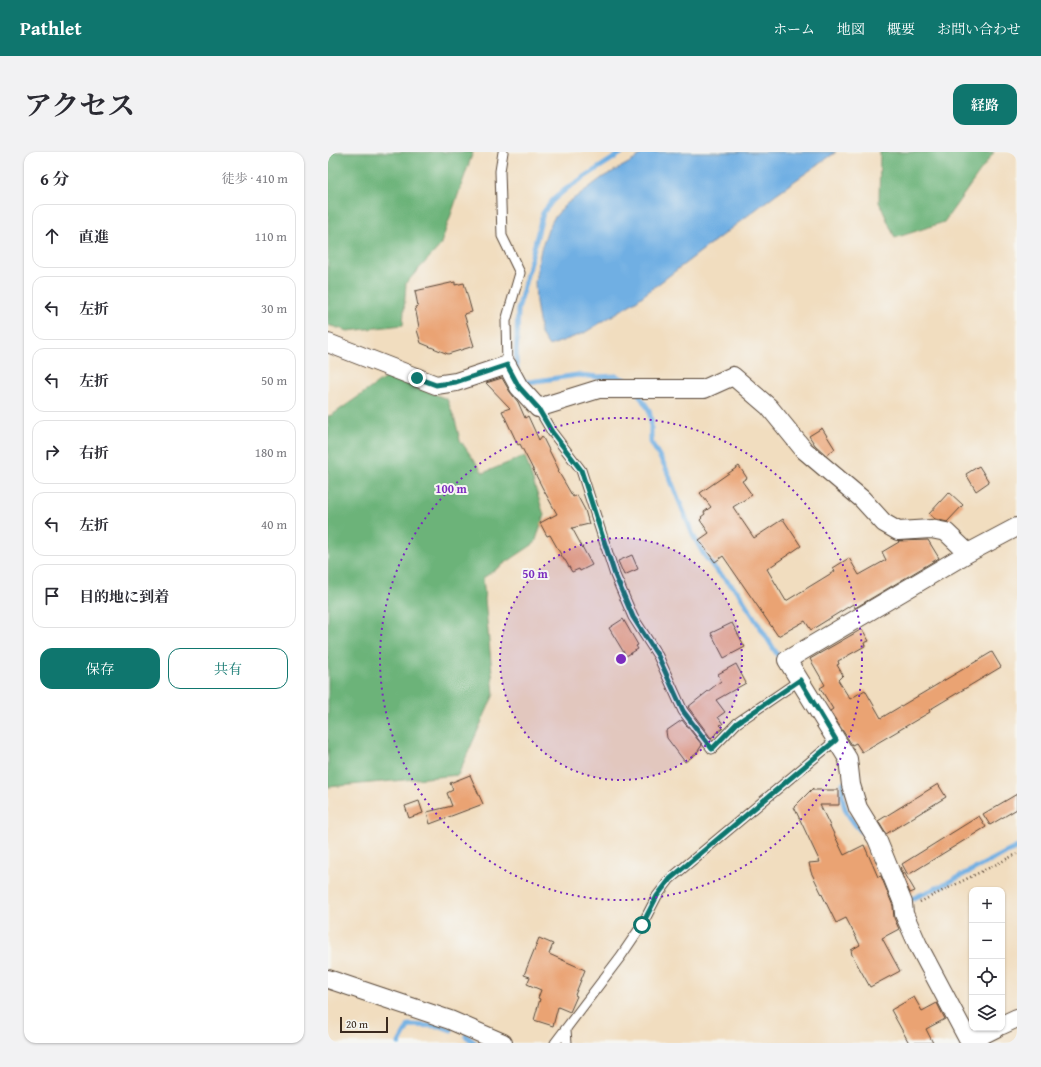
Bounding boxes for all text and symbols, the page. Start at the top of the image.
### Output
text: Pathlet [20,14,82,42]
text: ホーム [773,19,815,39]
text: 地図 [837,19,865,39]
text: 概要 [887,19,915,39]
text: お問い合わせ [937,19,1021,39]
text: アクセス [24,84,135,125]
button: 経路 [953,84,1017,125]
text: 6 分 [40,166,70,191]
text: 徒歩 · 410 m [222,169,288,188]
icon: ahead [41,225,63,247]
text: 直進 [79,226,109,247]
text: 110 m [255,227,287,246]
icon: left [41,297,63,319]
text: 左折 [79,298,109,319]
text: 30 m [261,299,287,318]
icon: left [41,369,63,391]
route end [408,369,426,387]
text: 左折 [79,370,109,391]
text: 50 m [261,371,287,390]
icon: right [41,441,63,463]
text: 右折 [79,442,109,463]
text: 180 m [255,443,287,462]
text: 100 m [435,480,468,497]
icon: left [41,513,63,535]
text: 左折 [79,514,109,535]
text: 40 m [261,515,287,534]
text: 50 m [522,565,548,582]
icon: arrive [41,585,63,607]
text: 目的地に到着 [79,586,169,607]
button: 保存 [40,648,160,689]
button: 共有 [168,648,288,689]
centre of rings [614,652,628,666]
map controls [969,887,1005,1031]
button: + [969,887,1005,923]
route start [633,916,651,934]
button: − [969,923,1005,959]
button: locate [969,959,1005,995]
button: layers [969,995,1005,1031]
scale bar [340,1015,388,1034]
text: 20 m [346,1016,368,1032]

